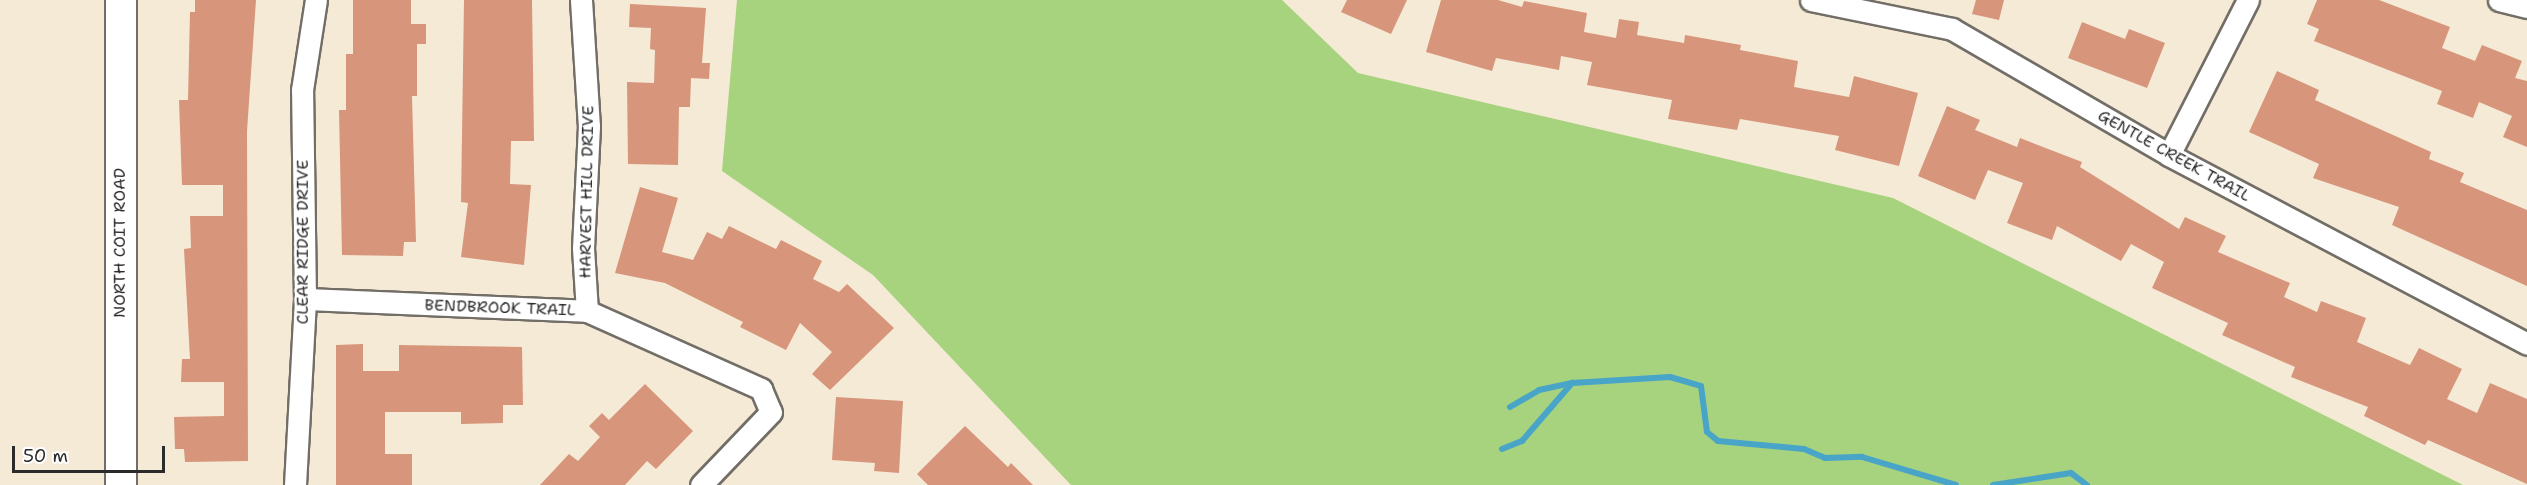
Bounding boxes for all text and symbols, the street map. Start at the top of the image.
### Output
street label: HARVEST HILL DRIVE [576,105,598,279]
street label: GENTLE CREEK TRAIL [2094,106,2254,206]
street label: CLEAR RIDGE DRIVE [293,160,313,324]
street label: NORTH COIT ROAD [110,168,130,318]
street label: BENDBROOK TRAIL [424,296,576,320]
scale bar [15,434,168,472]
text: 50 m [23,444,68,468]

